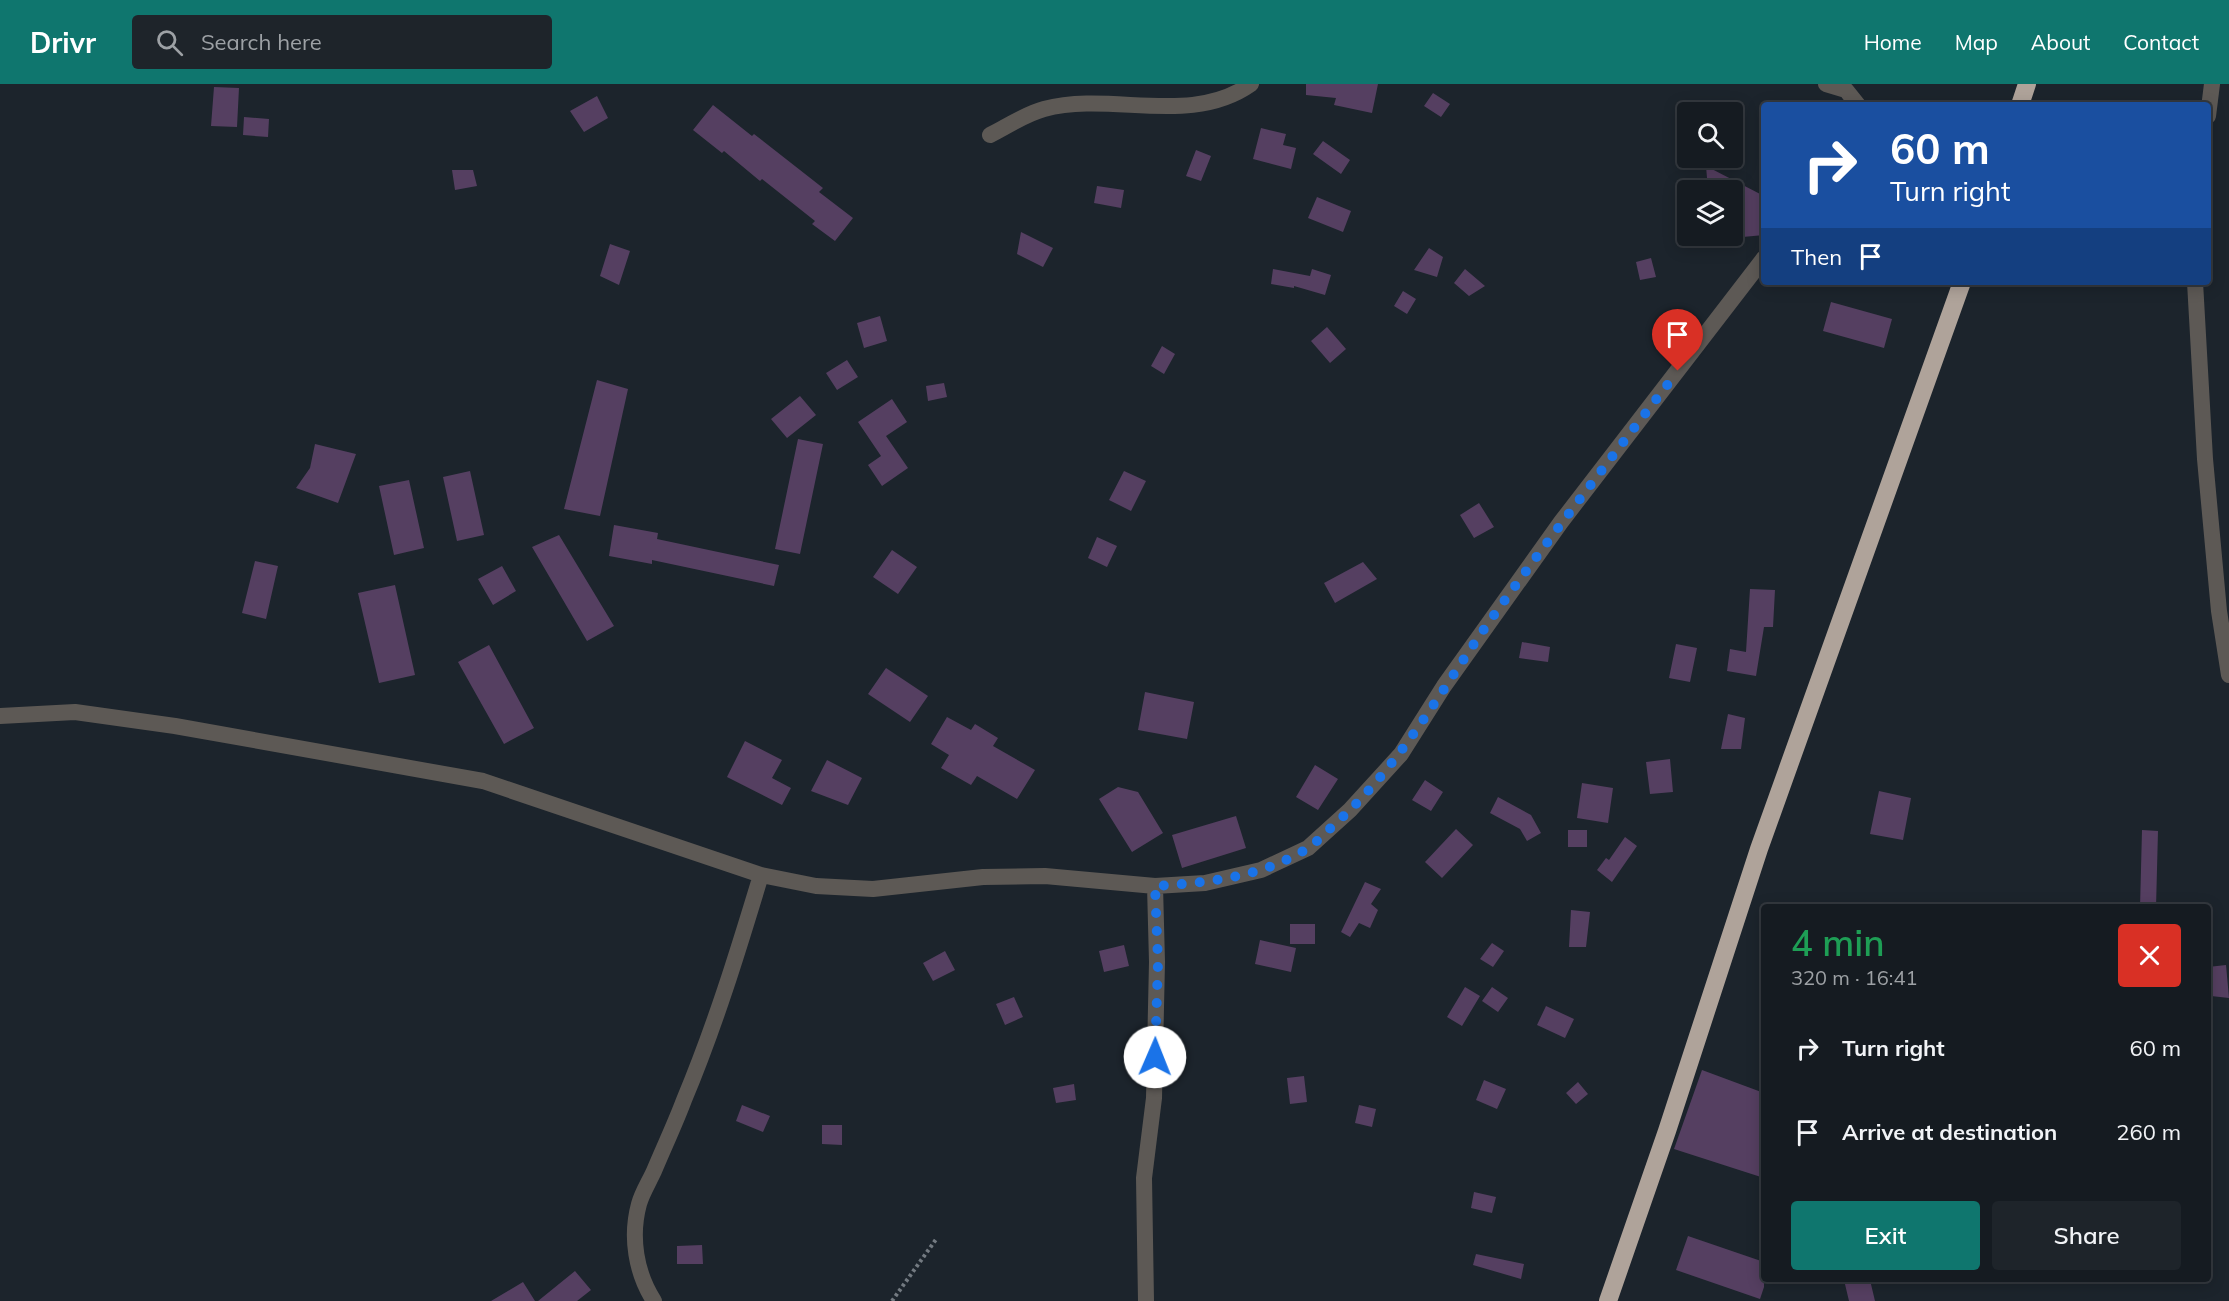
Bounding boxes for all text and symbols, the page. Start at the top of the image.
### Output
search box [132,15,552,69]
text: Drivr [30,25,96,60]
icon: search [153,26,186,59]
text: Search here [201,28,322,56]
text: Home [1864,29,1922,55]
text: Map [1955,29,1998,55]
text: About [2031,29,2090,55]
text: Contact [2123,29,2199,55]
map controls [1677,102,1743,246]
button: search [1677,102,1743,168]
text: 60 m [1890,122,1990,175]
icon: right [1791,126,1869,204]
text: Turn right [1890,174,2010,208]
button: layers [1677,180,1743,246]
icon: arrive [1854,240,1887,273]
text: Then [1791,243,1842,271]
pin [1652,309,1703,371]
icon: arrive [1661,318,1694,351]
text: 4 min [1791,920,1885,965]
button: close [2118,924,2181,987]
text: 320 m · 16:41 [1791,965,1917,990]
position arrow [1123,1025,1187,1089]
icon: right [1791,1032,1824,1065]
text: Turn right [1842,1034,1945,1062]
text: 60 m [2130,1034,2181,1062]
icon: arrive [1791,1116,1824,1149]
text: Arrive at destination [1842,1118,2057,1146]
text: 260 m [2116,1118,2181,1146]
button: Exit [1791,1201,1980,1270]
button: Share [1992,1201,2181,1270]

